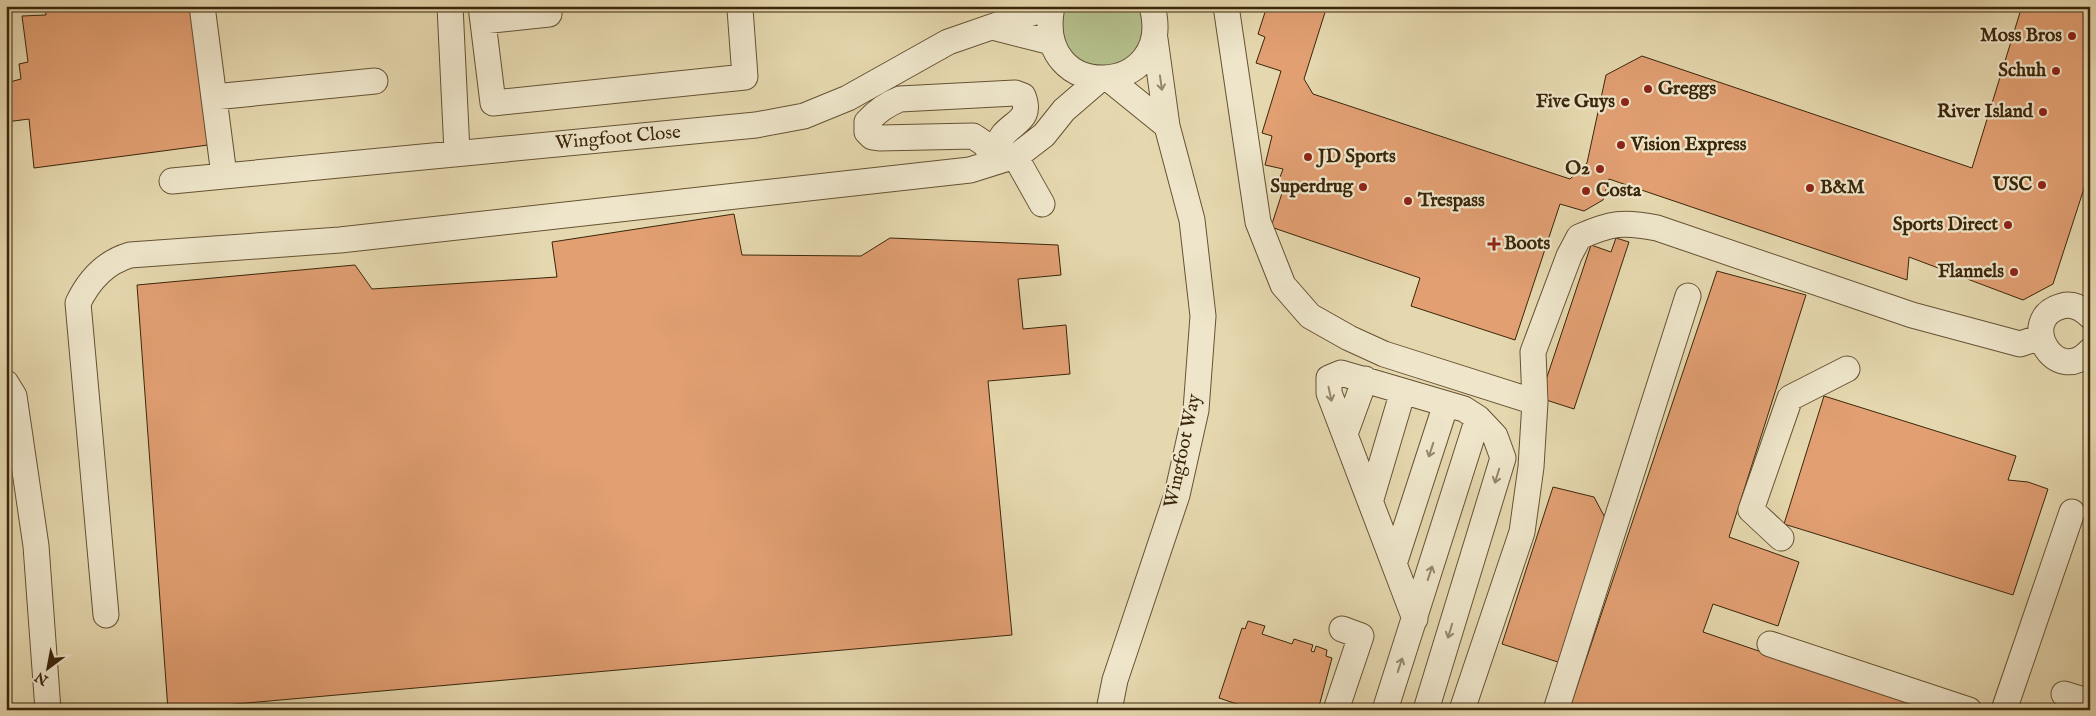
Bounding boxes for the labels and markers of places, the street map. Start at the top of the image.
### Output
place label: Moss Bros [1980,24,2062,48]
marker: Moss Bros [2066,30,2078,42]
place label: Schuh [1998,59,2047,83]
marker: Schuh [2050,65,2062,77]
place label: Greggs [1658,77,1716,101]
marker: Greggs [1642,83,1654,95]
place label: Five Guys [1536,90,1615,114]
marker: Five Guys [1619,96,1631,108]
place label: River Island [1937,100,2034,124]
marker: River Island [2037,106,2049,118]
place label: Vision Express [1630,133,1747,157]
marker: Vision Express [1615,139,1627,151]
place label: JD Sports [1315,145,1396,169]
marker: JD Sports [1302,151,1314,163]
place label: O2 [1565,157,1590,181]
marker: O2 [1594,163,1606,175]
place label: USC [1992,173,2032,197]
place label: Superdrug [1270,175,1354,199]
place label: B&M [1820,176,1865,200]
place label: Costa [1596,179,1642,203]
marker: USC [2036,179,2048,191]
marker: Superdrug [1357,181,1369,193]
marker: B&M [1804,182,1816,194]
marker: Costa [1580,185,1592,197]
place label: Trespass [1417,189,1485,213]
marker: Trespass [1402,195,1414,207]
place label: Sports Direct [1893,213,1998,237]
marker: Sports Direct [2002,219,2014,231]
place label: Boots [1504,232,1551,256]
marker: Boots [1488,238,1500,250]
place label: Flannels [1938,260,2004,284]
marker: Flannels [2008,266,2020,278]

